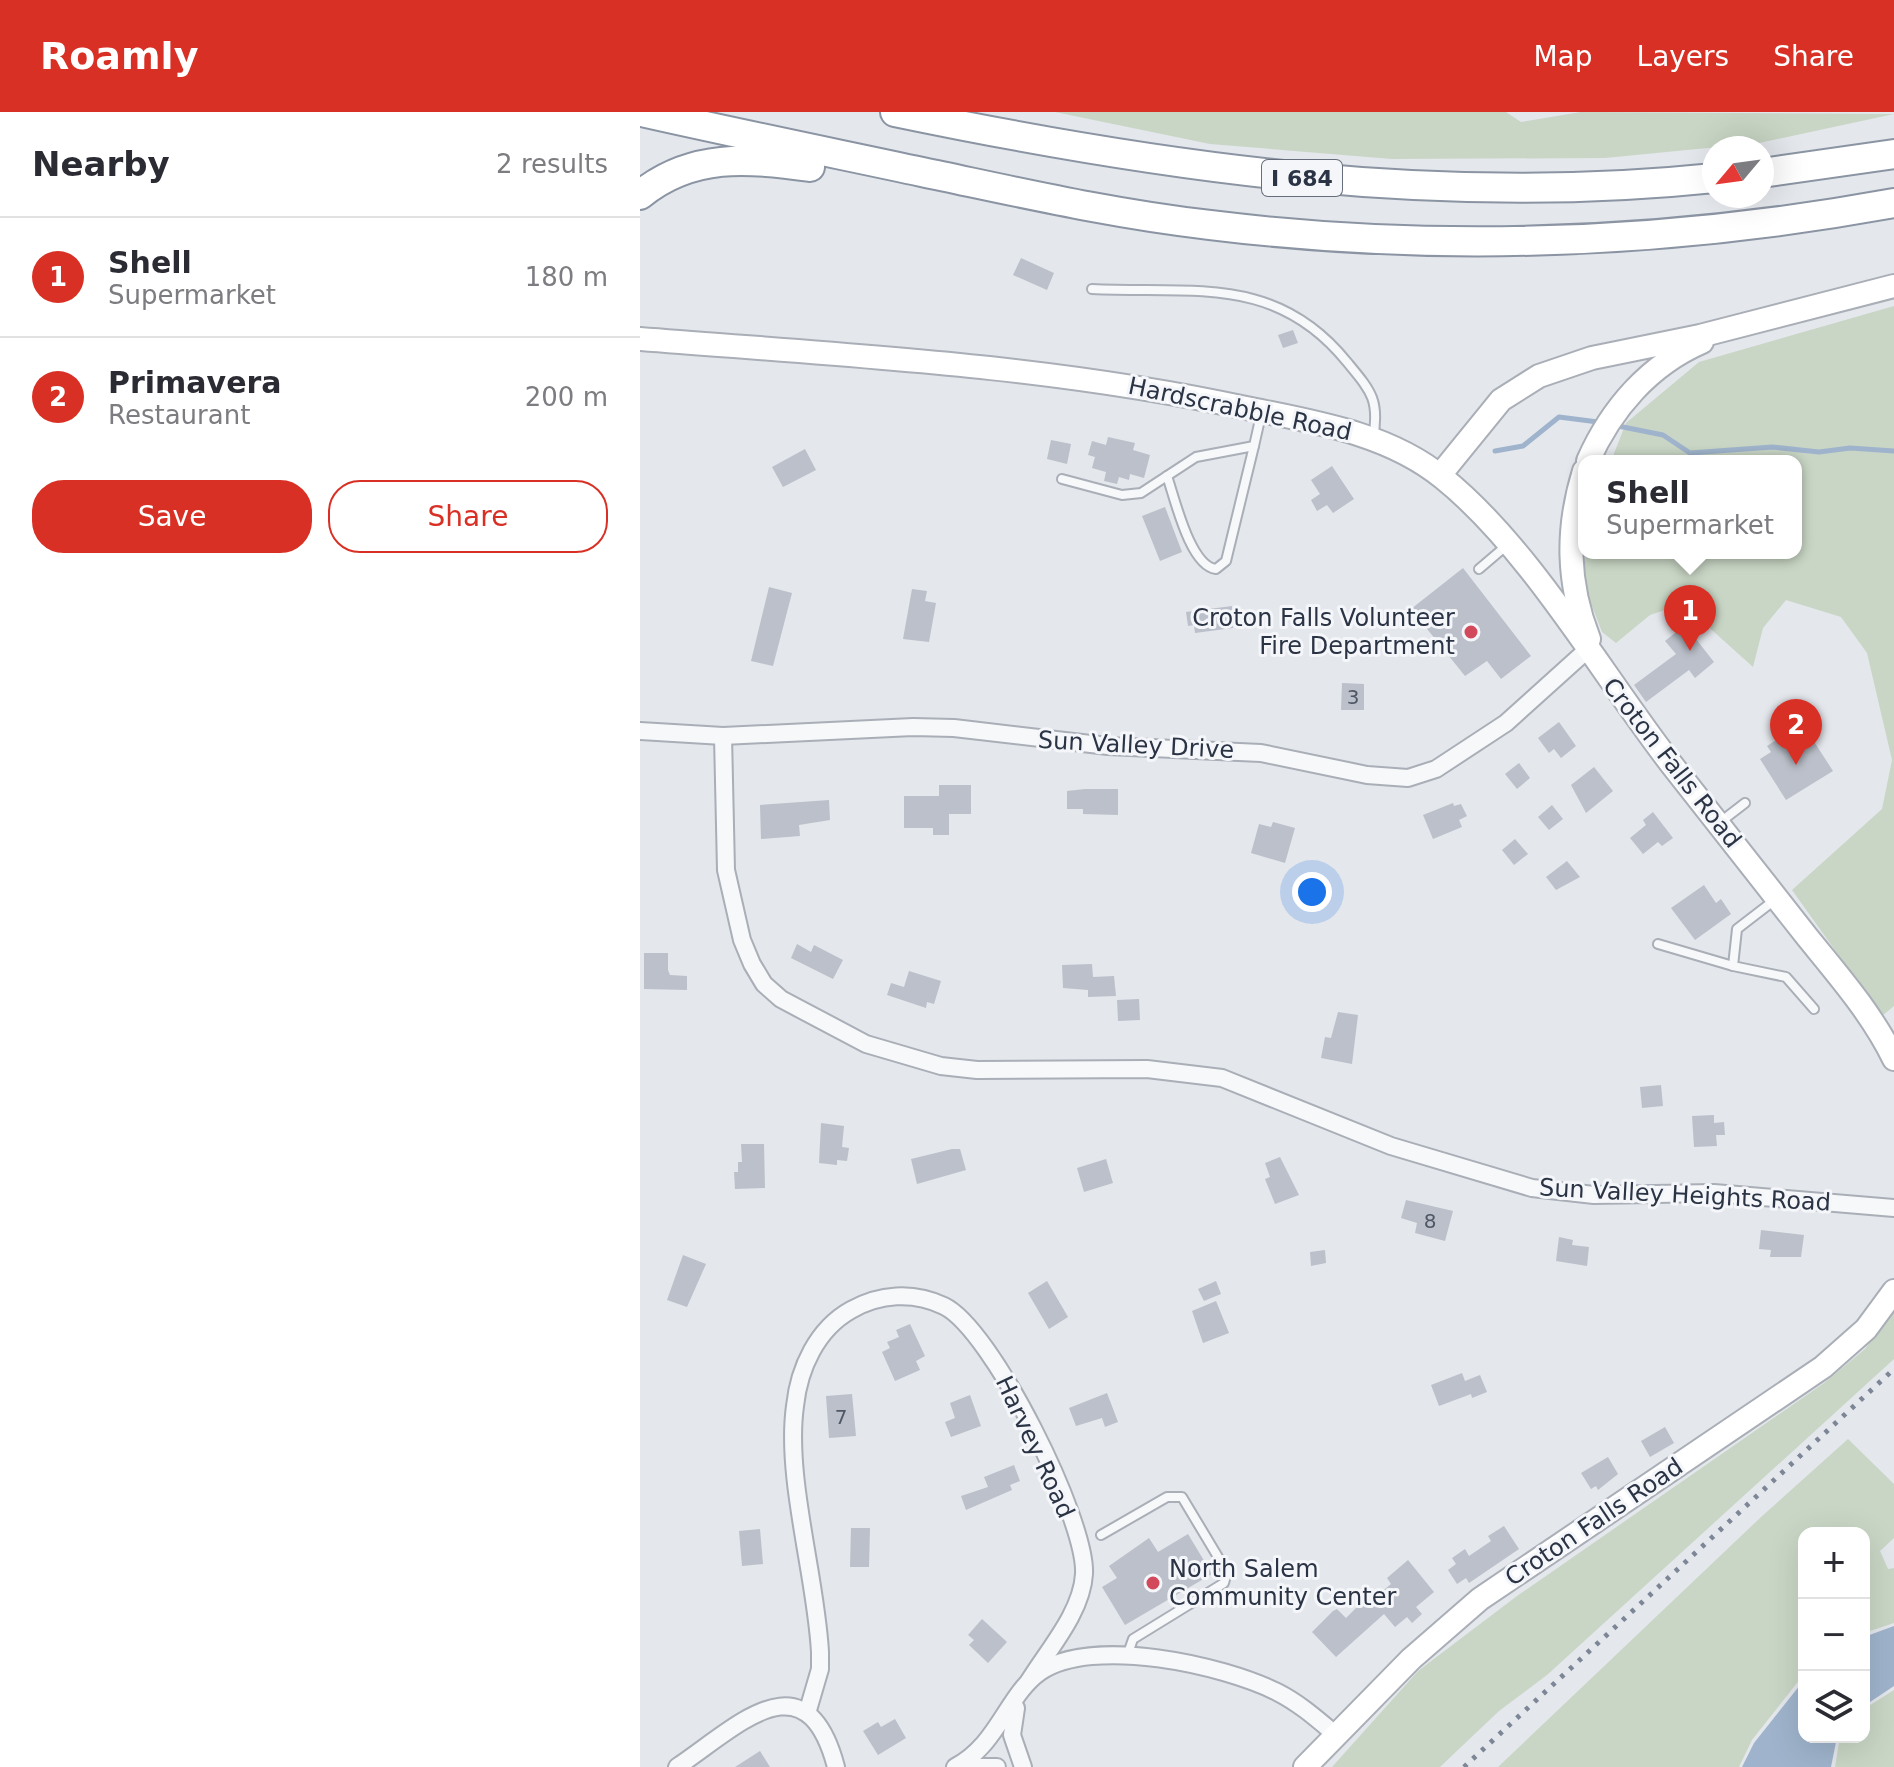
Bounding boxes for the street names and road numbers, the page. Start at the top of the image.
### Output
road number: I 684 [1262,160,1342,196]
street label: Hardscrabble Road [1126,372,1354,446]
street label: Croton Falls Road [1597,673,1747,853]
street label: Sun Valley Drive [1037,726,1235,764]
street label: Sun Valley Heights Road [1538,1173,1832,1217]
street label: Harvey Road [990,1371,1080,1523]
street label: Croton Falls Road [1500,1452,1688,1592]

